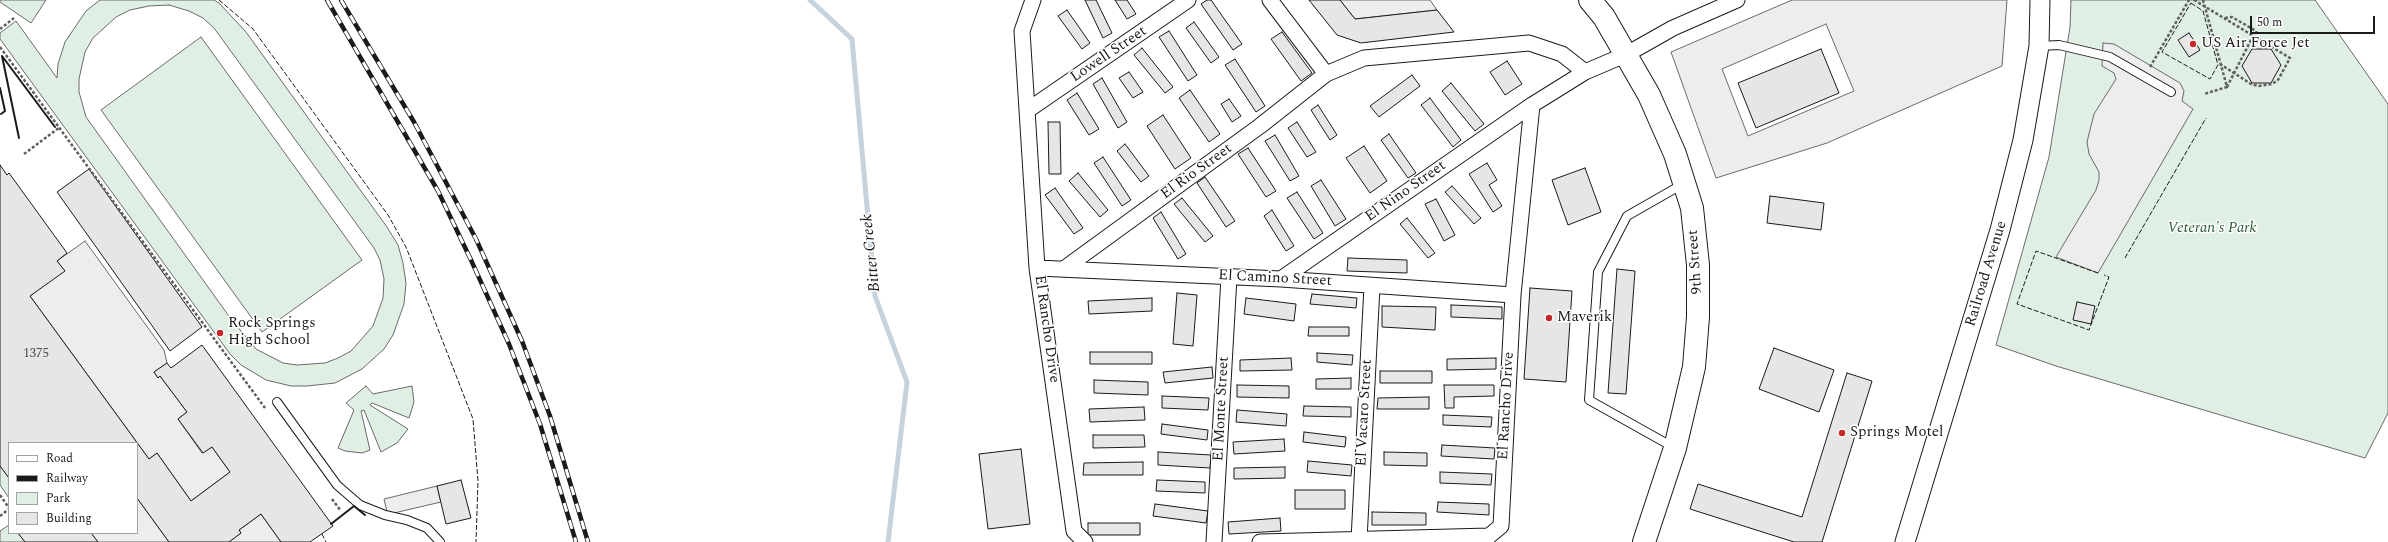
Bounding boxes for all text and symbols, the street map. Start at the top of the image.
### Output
scale bar [2252,8,2377,34]
text: 50 m [2257,13,2282,32]
street label: Lowell Street [1067,23,1151,87]
place label: US Air Force Jet [2201,35,2310,53]
marker: US Air Force Jet [2188,39,2198,49]
street label: El Rio Street [1158,140,1236,204]
street label: El Nino Street [1362,158,1450,226]
water label: Bitter Creek [858,213,886,293]
street label: Railroad Avenue [1962,219,2012,329]
park label: Veteran's Park [2168,220,2256,238]
street label: 9th Street [1685,229,1707,295]
street label: El Camino Street [1218,267,1332,291]
street label: El Rancho Drive [1030,274,1062,384]
place label: Maverik [1557,309,1612,327]
marker: Maverik [1544,313,1554,323]
place label: Rock Springs High School [228,315,316,350]
marker: Rock Springs High School [215,328,225,338]
house number: 1375 [23,346,49,362]
street label: El Rancho Drive [1495,351,1519,461]
street label: El Monte Street [1210,356,1234,462]
street label: El Vacaro Street [1353,359,1377,467]
place label: Springs Motel [1850,424,1944,442]
marker: Springs Motel [1837,428,1847,438]
legend [8,442,138,534]
text: Road [46,449,73,468]
text: Railway [46,469,88,488]
text: Park [46,489,71,508]
text: Building [46,509,92,528]

